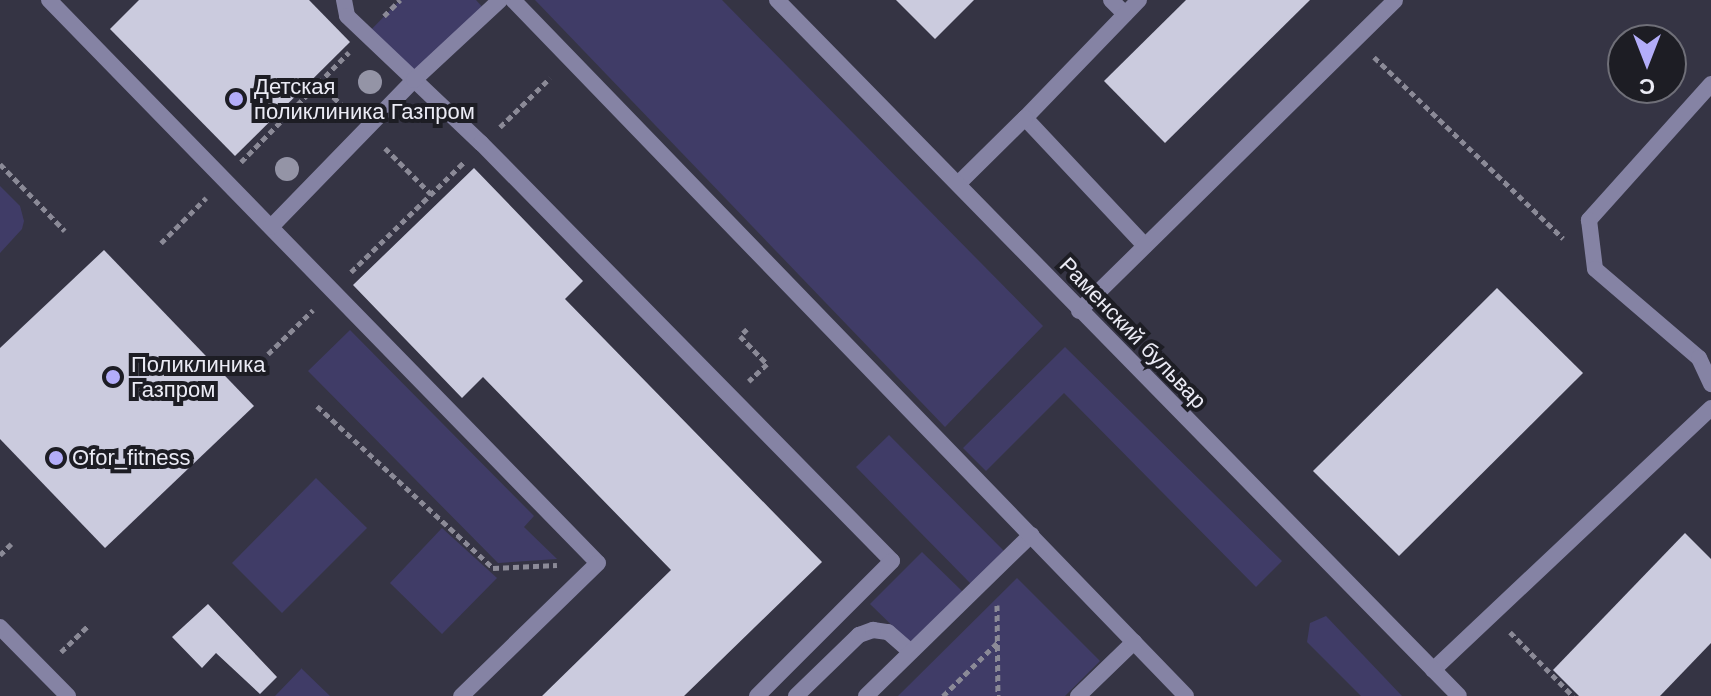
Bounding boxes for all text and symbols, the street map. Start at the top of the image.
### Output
north arrow [1607,24,1687,104]
place label: Детская поликлиника Газпром [254,73,475,124]
text: С [1639,74,1655,99]
marker: Детская поликлиника Газпром [225,88,247,110]
street label: Раменский бульвар [1054,252,1212,414]
place label: Поликлиника Газпром [131,351,265,402]
marker: Поликлиника Газпром [102,366,124,388]
place label: Ofor_fitness [72,445,191,471]
marker: Ofor_fitness [47,449,65,467]

